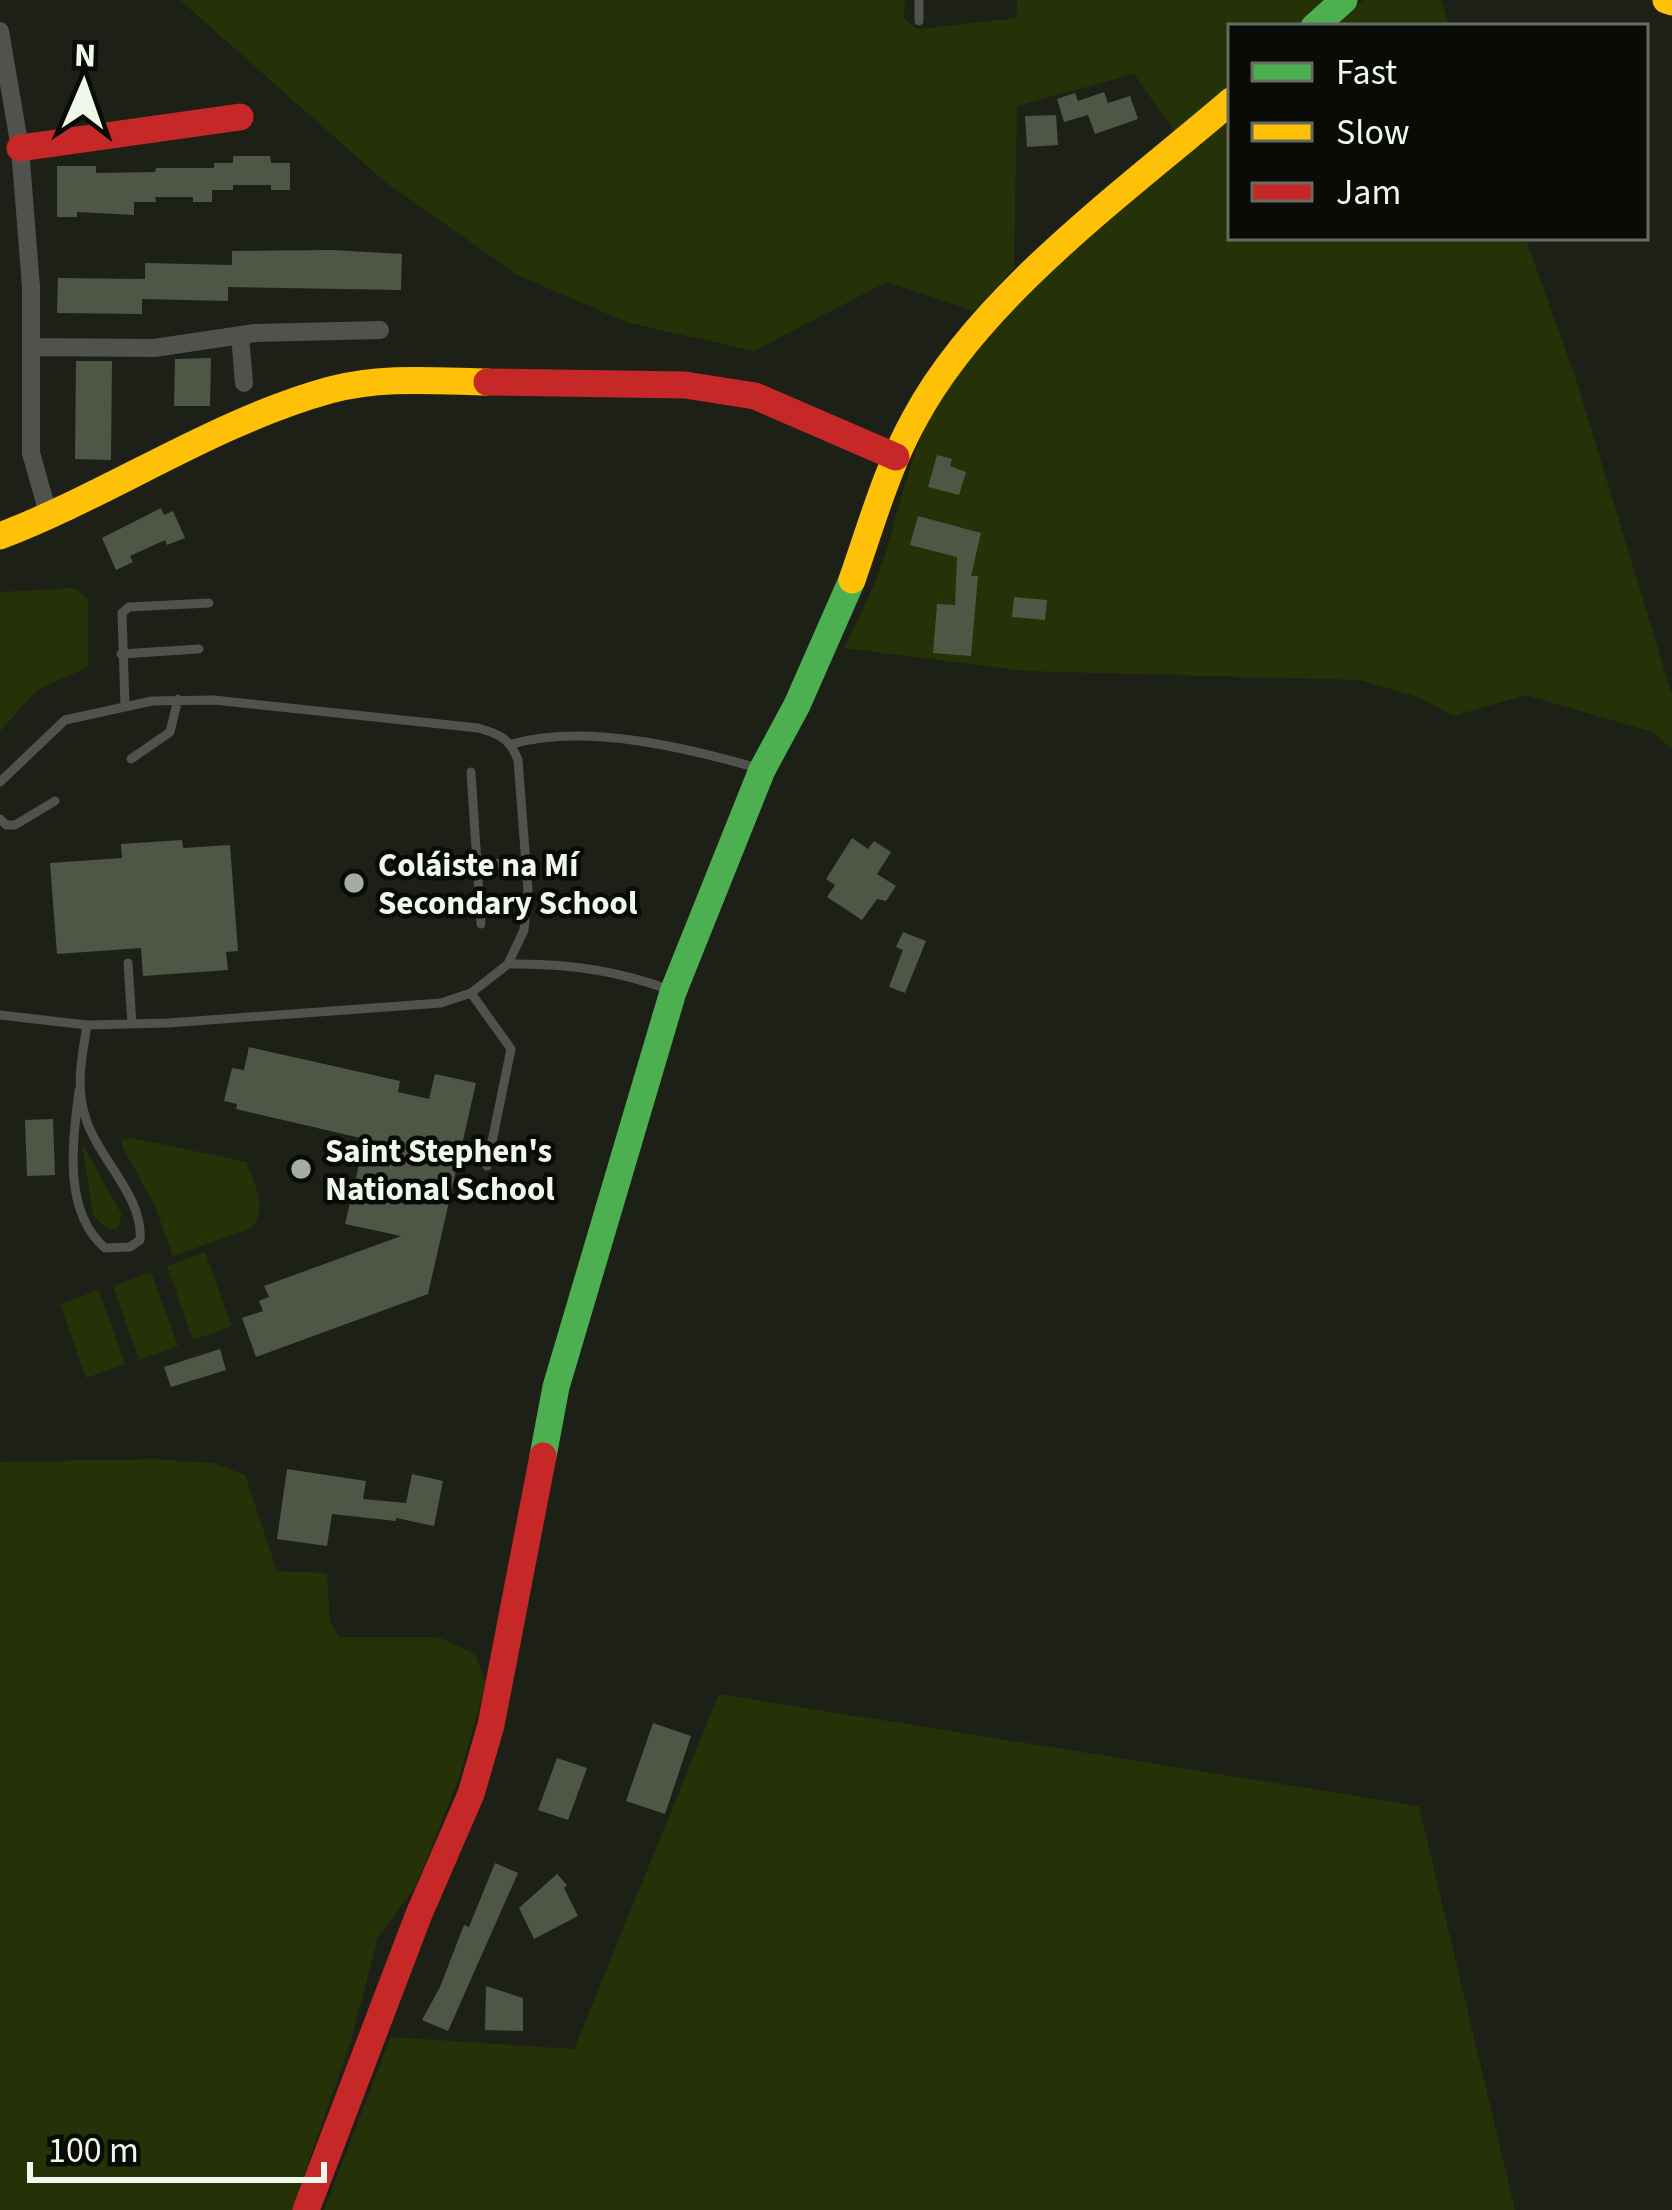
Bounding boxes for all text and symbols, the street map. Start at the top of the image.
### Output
north arrow [24,24,144,144]
legend [1228,24,1648,240]
text: N [73,32,97,79]
text: Fast [1336,47,1397,98]
text: Slow [1336,107,1410,158]
text: Jam [1336,167,1401,218]
place label: Coláiste na Mí Secondary School [378,842,638,927]
marker: Coláiste na Mí Secondary School [341,870,367,896]
place label: Saint Stephen's National School [325,1128,555,1213]
marker: Saint Stephen's National School [288,1156,314,1182]
scale bar [30,2108,324,2182]
text: 100 m [48,2125,139,2176]

